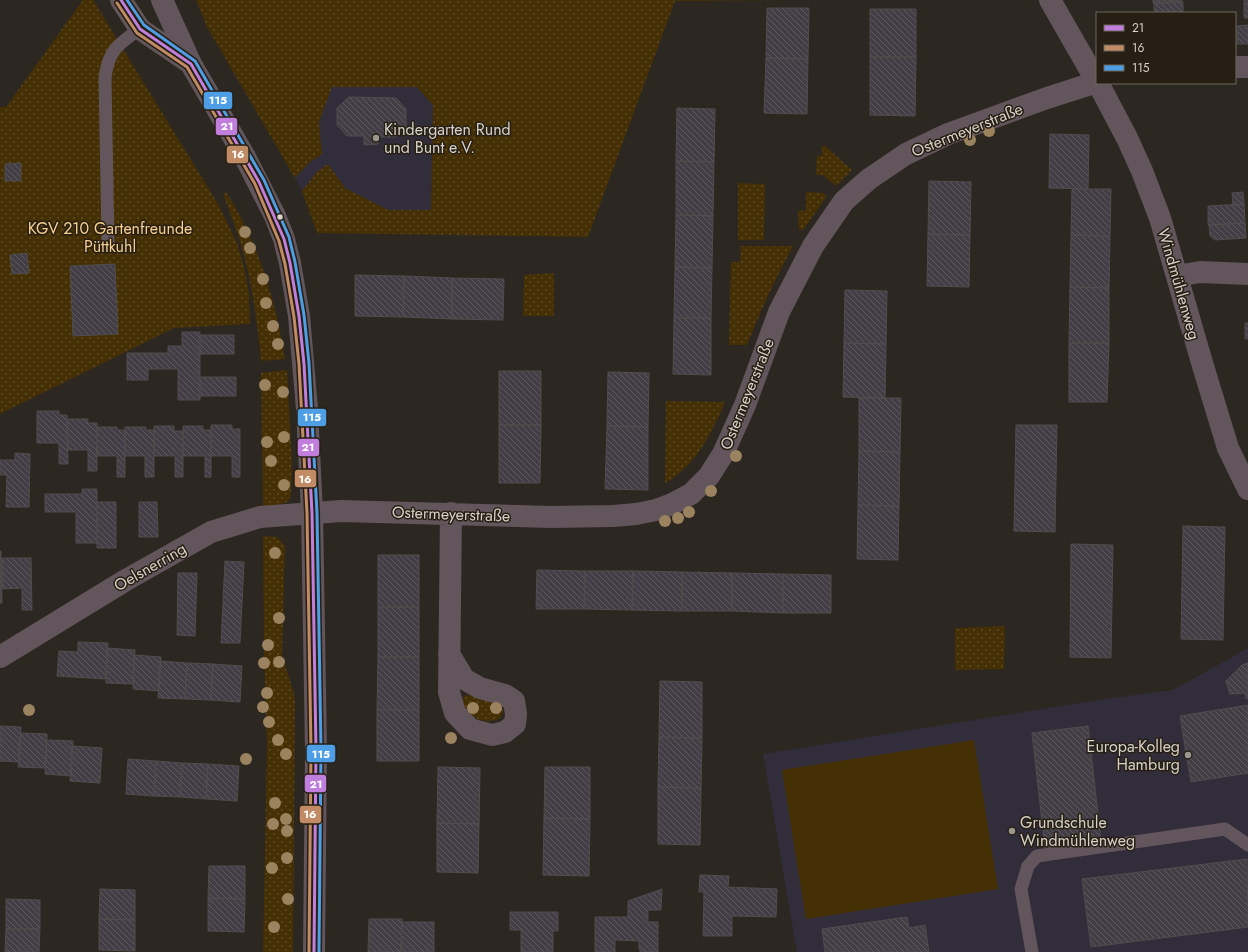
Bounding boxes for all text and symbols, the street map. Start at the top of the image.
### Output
legend [1096,12,1236,84]
text: 21 [1132,19,1144,37]
text: 16 [1132,39,1144,57]
text: 115 [1132,59,1150,77]
line badge: 115 [203,91,233,110]
text: 115 [209,92,227,108]
street label: Ostermeyerstraße [908,97,1026,163]
line badge: 21 [215,117,238,136]
text: 21 [221,118,233,134]
place label: Kindergarten Rund und Bunt e.V. [384,118,511,159]
marker: Kindergarten Rund und Bunt e.V. [371,133,381,143]
line badge: 16 [226,145,249,164]
text: 16 [232,146,244,162]
unlabelled marker [275,212,285,222]
park label: KGV 210 Gartenfreunde Püttkuhl [28,217,192,258]
street label: Windmühlenweg [1152,226,1206,342]
street label: Ostermeyerstraße [714,335,780,453]
line badge: 115 [297,408,327,427]
text: 115 [303,409,321,425]
line badge: 21 [297,438,320,457]
text: 21 [302,439,314,455]
line badge: 16 [294,469,317,488]
text: 16 [299,471,311,487]
street label: Ostermeyerstraße [391,500,511,528]
street label: Oelsnerring [109,537,191,597]
place label: Europa-Kolleg Hamburg [1087,735,1180,776]
line badge: 115 [306,744,336,763]
text: 115 [312,746,330,762]
marker: Europa-Kolleg Hamburg [1183,750,1193,760]
line badge: 21 [304,774,327,793]
text: 21 [310,776,322,792]
line badge: 16 [299,805,322,824]
text: 16 [304,806,316,822]
place label: Grundschule Windmühlenweg [1020,811,1135,852]
marker: Grundschule Windmühlenweg [1007,826,1017,836]

